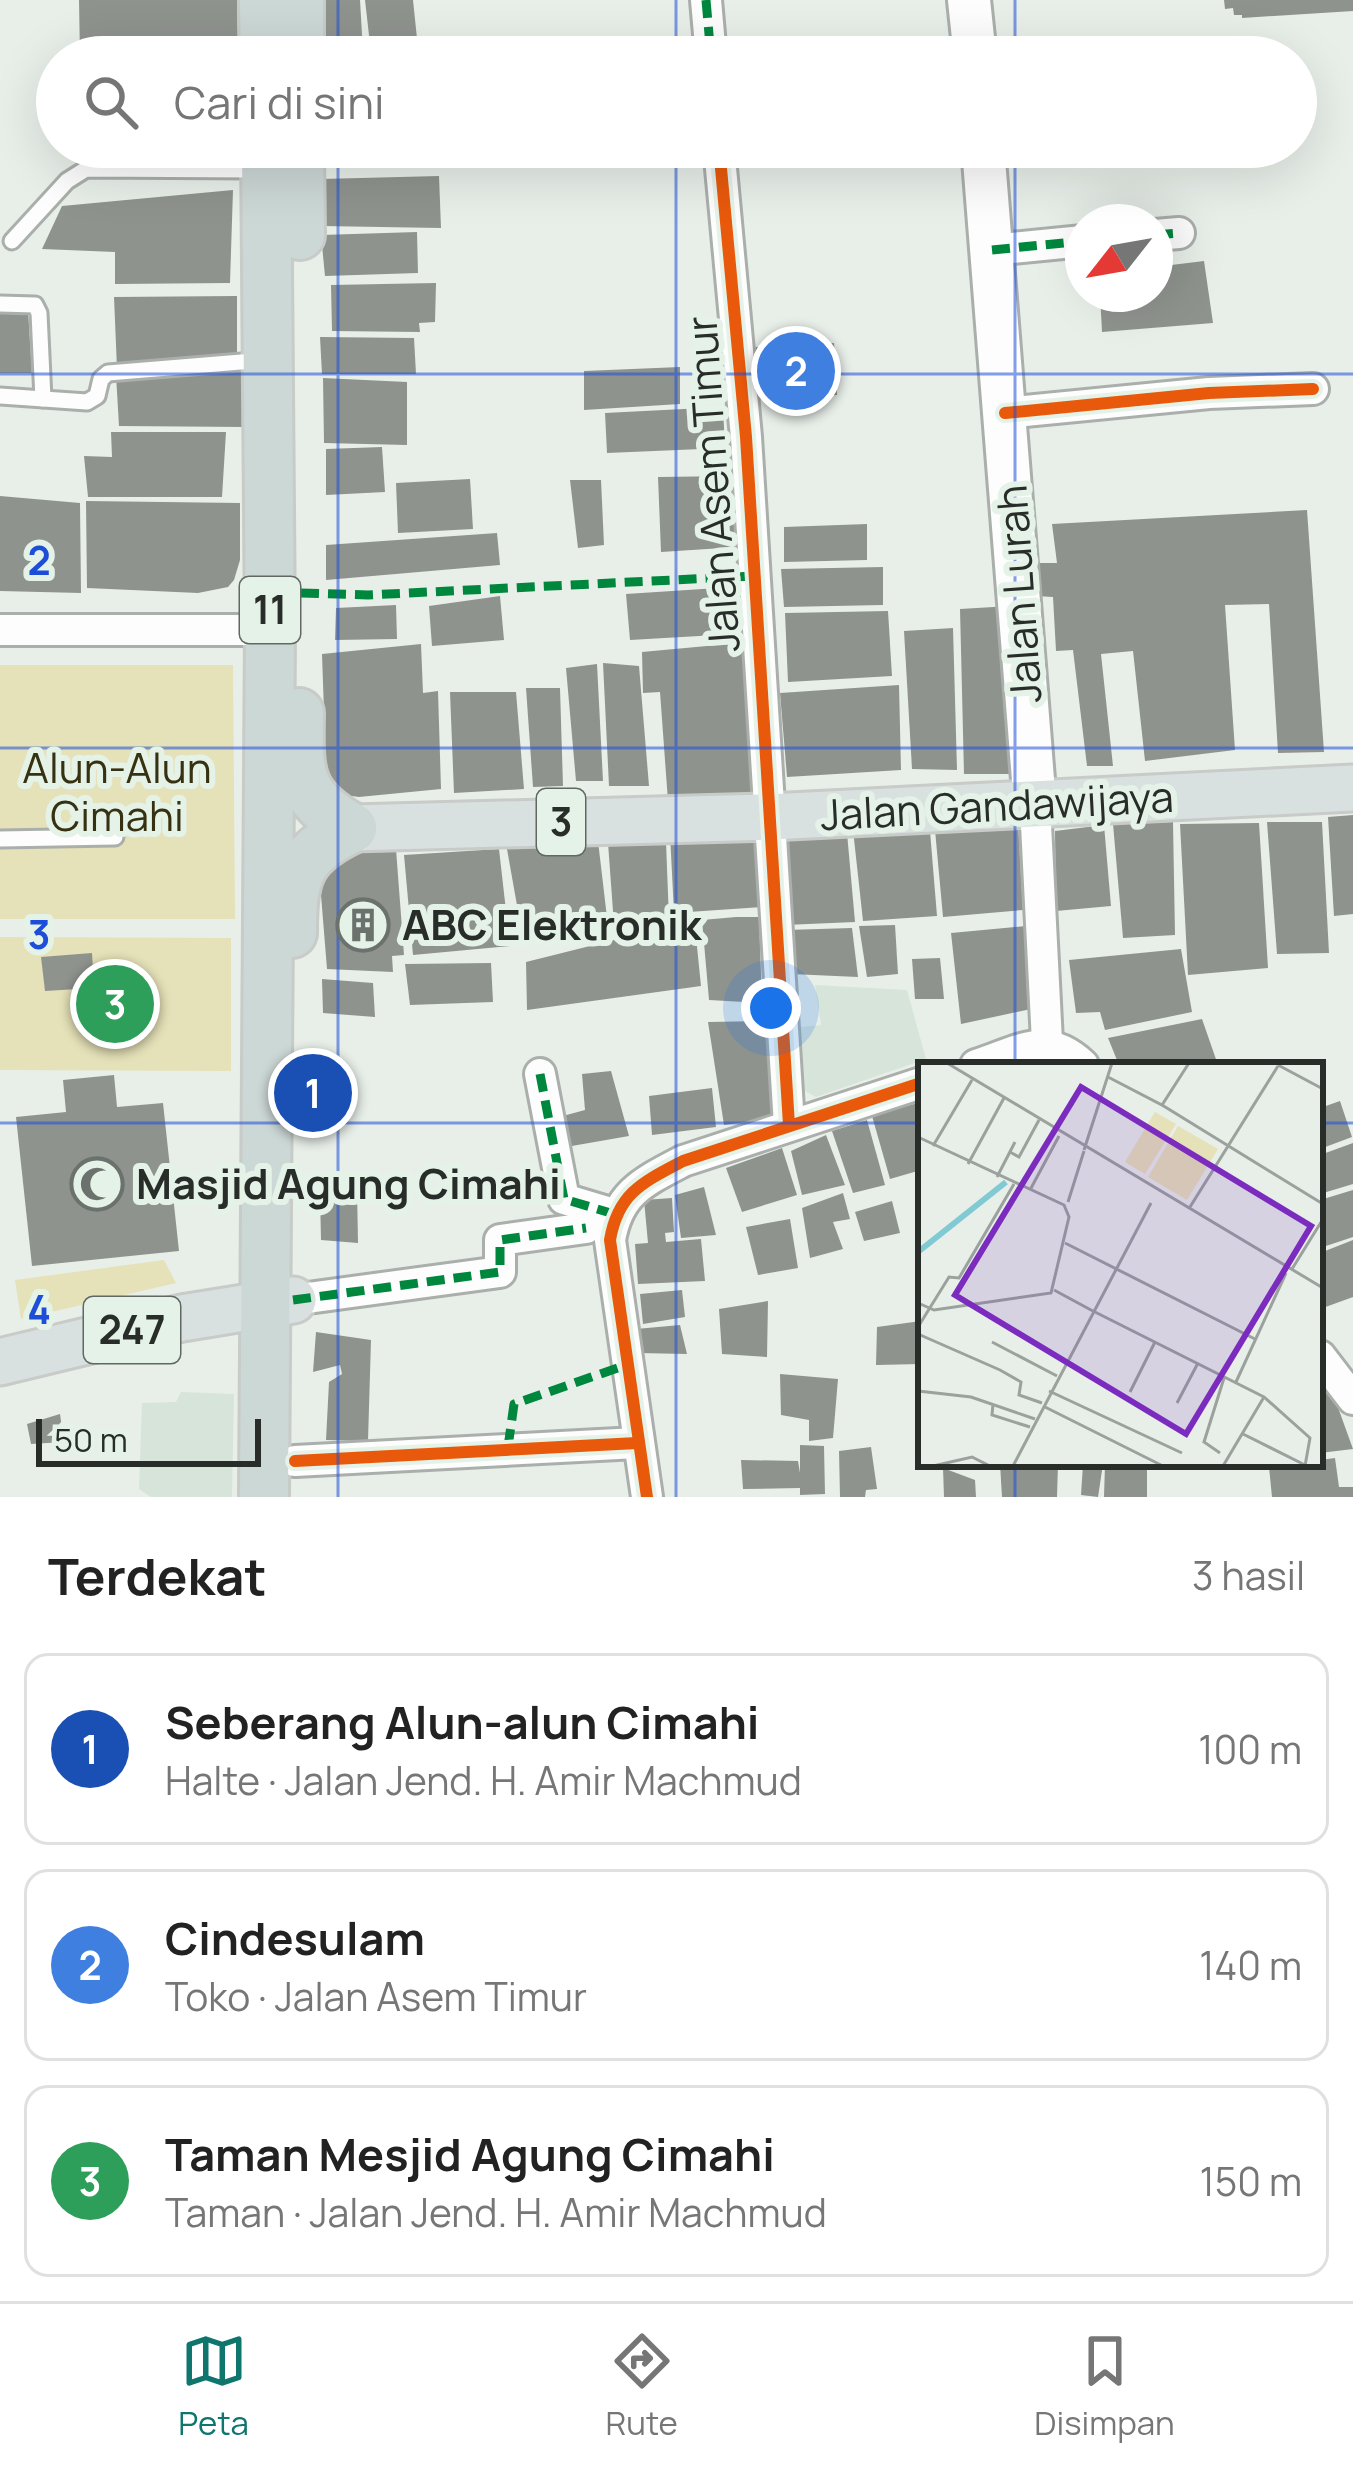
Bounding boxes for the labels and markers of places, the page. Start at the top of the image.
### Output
pin: 2 [757,326,835,416]
place label: ABC Elektronik [402,895,703,953]
building icon: ABC Elektronik [335,897,391,953]
pin: 3 [76,959,154,1049]
pin: 1 [274,1048,352,1138]
place label: Masjid Agung Cimahi [136,1154,561,1212]
mosque icon: Masjid Agung Cimahi [69,1156,125,1212]

